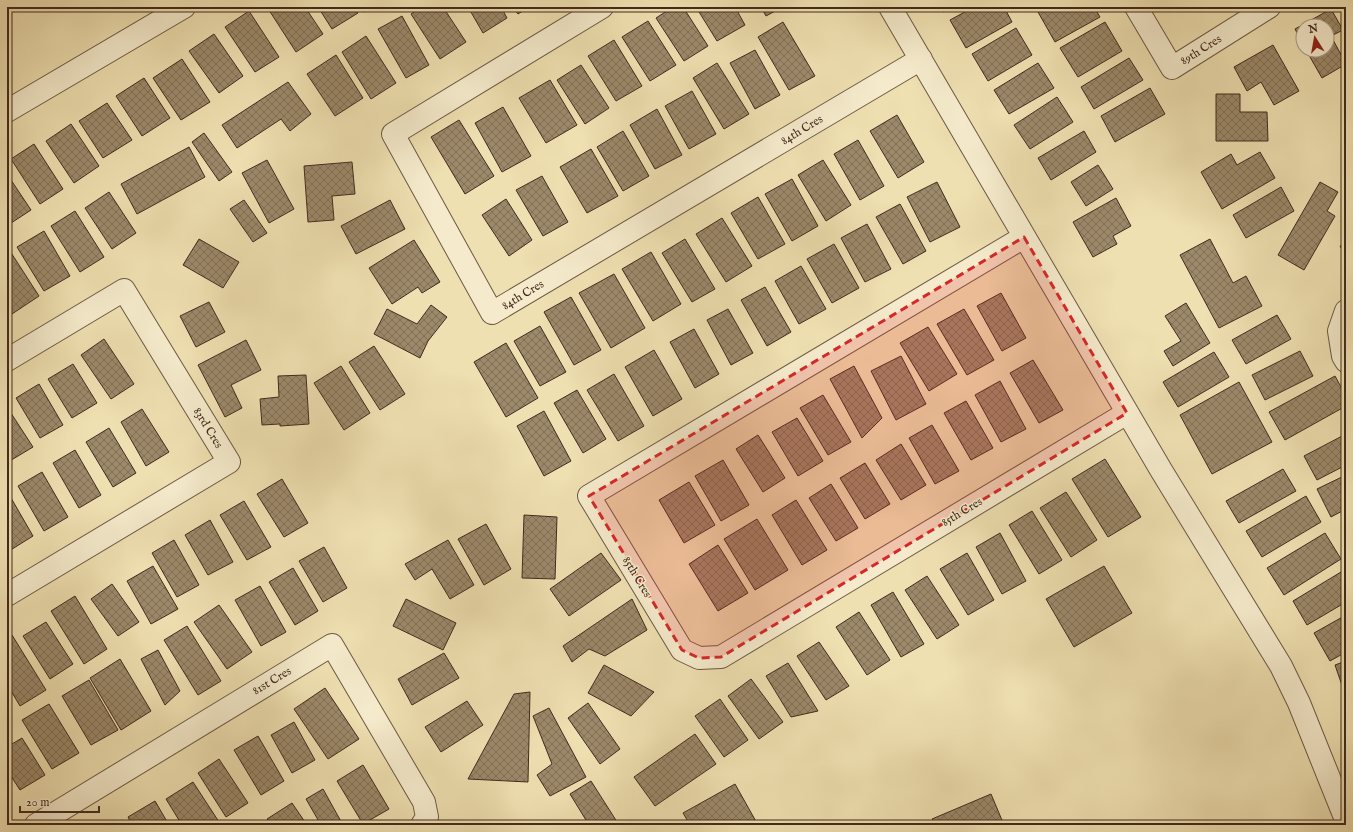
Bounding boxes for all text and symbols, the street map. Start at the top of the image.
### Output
north arrow [1295,18,1335,58]
text: N [1306,21,1320,37]
street label: 89th Cres [1178,32,1224,68]
street label: 84th Cres [778,112,826,148]
street label: 84th Cres [499,277,547,313]
street label: 83rd Cres [190,405,226,451]
street label: 85th Cres [939,494,985,530]
street label: 85th Cres [619,554,655,600]
street label: 81st Cres [250,664,294,698]
scale bar [20,788,99,814]
text: 20 m [26,795,49,810]

